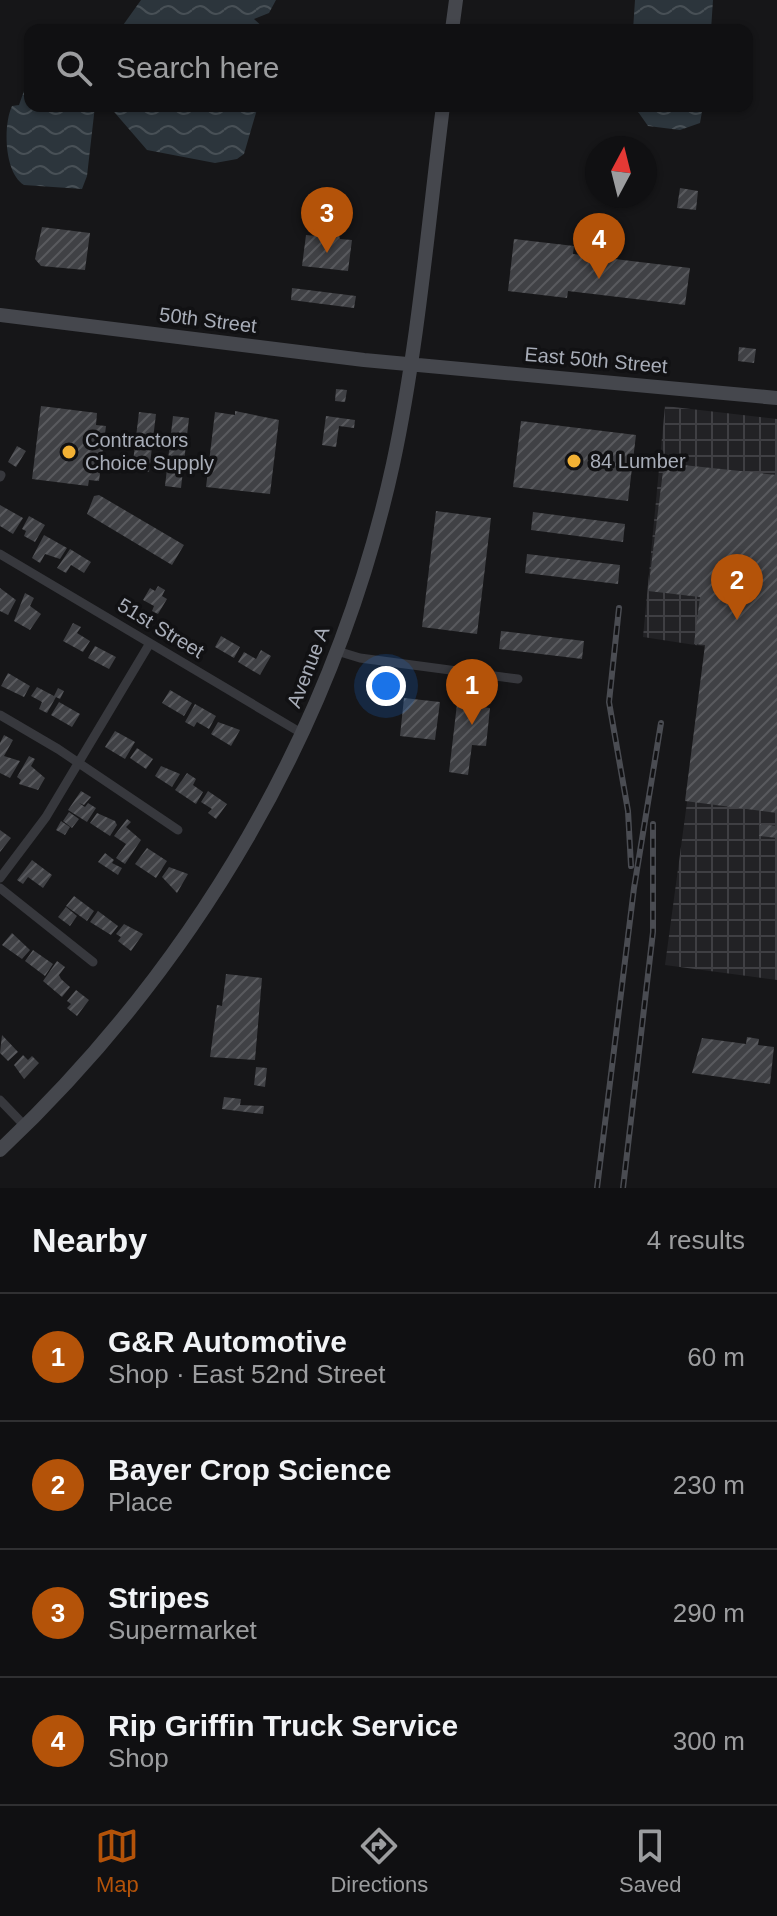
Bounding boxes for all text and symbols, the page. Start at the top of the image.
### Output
search box [24,24,753,112]
icon: search [52,46,96,90]
text: Search here [116,51,279,84]
north arrow [585,136,657,208]
pin: 3 [301,187,353,253]
pin: 4 [573,213,625,279]
street label: 50th Street [158,303,258,337]
street label: East 50th Street [524,343,669,377]
place label: Contractors Choice Supply [85,429,214,474]
marker: Contractors Choice Supply [60,443,78,461]
place label: 84 Lumber [590,450,686,472]
marker: 84 Lumber [565,452,583,470]
pin: 2 [711,554,763,620]
street label: 51st Street [114,594,208,663]
street label: Avenue A [282,623,334,711]
pin: 1 [446,659,498,725]
your location [366,666,406,706]
text: Nearby [32,1221,147,1259]
text: 4 results [647,1225,745,1255]
text: G&R Automotive [108,1325,347,1358]
text: 1 [51,1342,65,1372]
text: 60 m [687,1342,745,1372]
text: Shop · East 52nd Street [108,1359,386,1389]
text: Bayer Crop Science [108,1453,391,1486]
text: 2 [51,1470,65,1500]
text: 230 m [673,1470,745,1500]
text: Place [108,1487,173,1517]
text: Stripes [108,1581,210,1614]
text: 3 [51,1598,65,1628]
text: 290 m [673,1598,745,1628]
text: Supermarket [108,1615,257,1645]
text: Rip Griffin Truck Service [108,1709,458,1742]
text: 4 [51,1726,65,1756]
text: 300 m [673,1726,745,1756]
text: Shop [108,1743,169,1773]
tab: Map [95,1824,139,1898]
tab: Directions [330,1824,428,1898]
tab: Saved [619,1824,682,1898]

